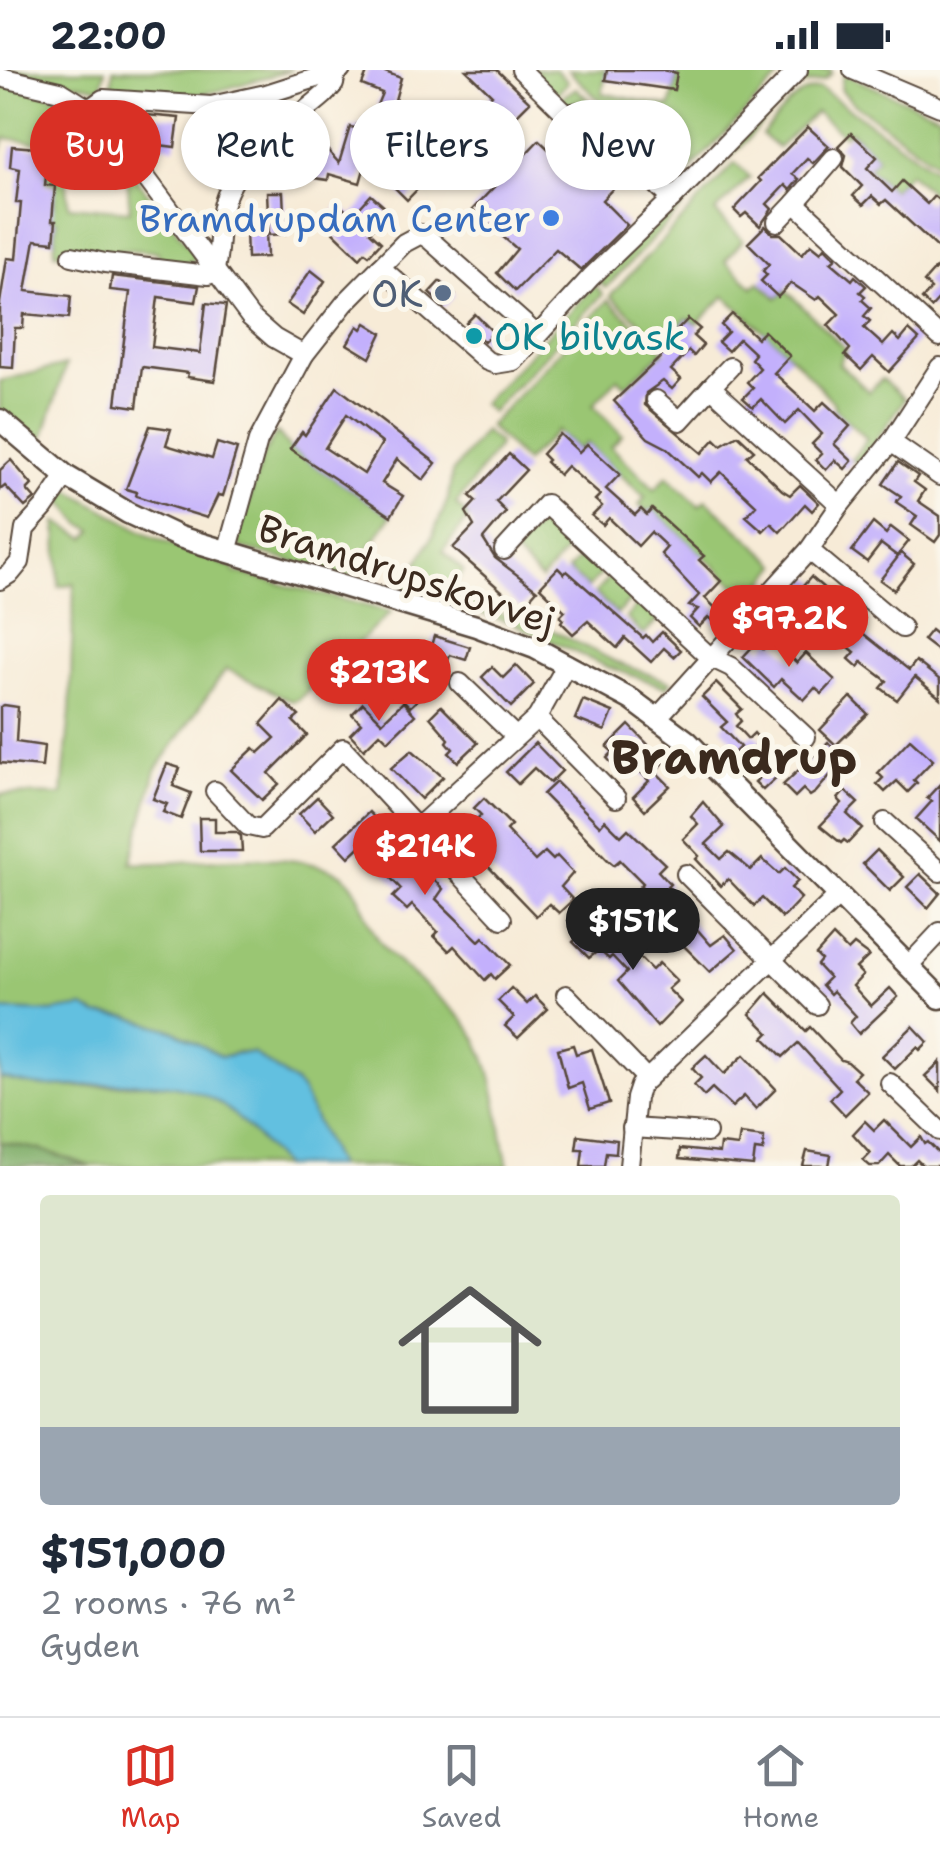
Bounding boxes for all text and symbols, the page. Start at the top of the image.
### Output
text: 22:00 [50,10,167,61]
chip: Buy [30,100,161,190]
chip: Rent [181,100,330,190]
chip: Filters [350,100,525,190]
chip: New [545,100,691,190]
place label: Bramdrupdam Center [139,193,531,244]
marker: Bramdrupdam Center [540,207,562,229]
place label: OK [371,268,423,319]
marker: OK [432,282,454,304]
place label: OK bilvask [494,311,685,362]
marker: OK bilvask [463,325,485,347]
street label: Bramdrupskovvej [252,502,562,646]
pin: $97.2K [708,585,870,670]
text: $97.2K [731,596,847,639]
pin: $213K [309,639,449,724]
text: $213K [329,650,429,693]
district label: Bramdrup [611,725,857,789]
pin: $214K [355,813,495,898]
text: $214K [375,824,475,867]
pin: $151K [563,888,703,973]
text: $151K [588,899,678,942]
icon: home [380,1260,560,1440]
text: $151,000 [40,1525,227,1581]
text: 2 rooms · 76 m² [40,1581,296,1624]
text: Gyden [40,1624,140,1667]
tab: Map [121,1738,181,1836]
tab: Saved [422,1738,501,1836]
tab: Home [742,1738,819,1836]

